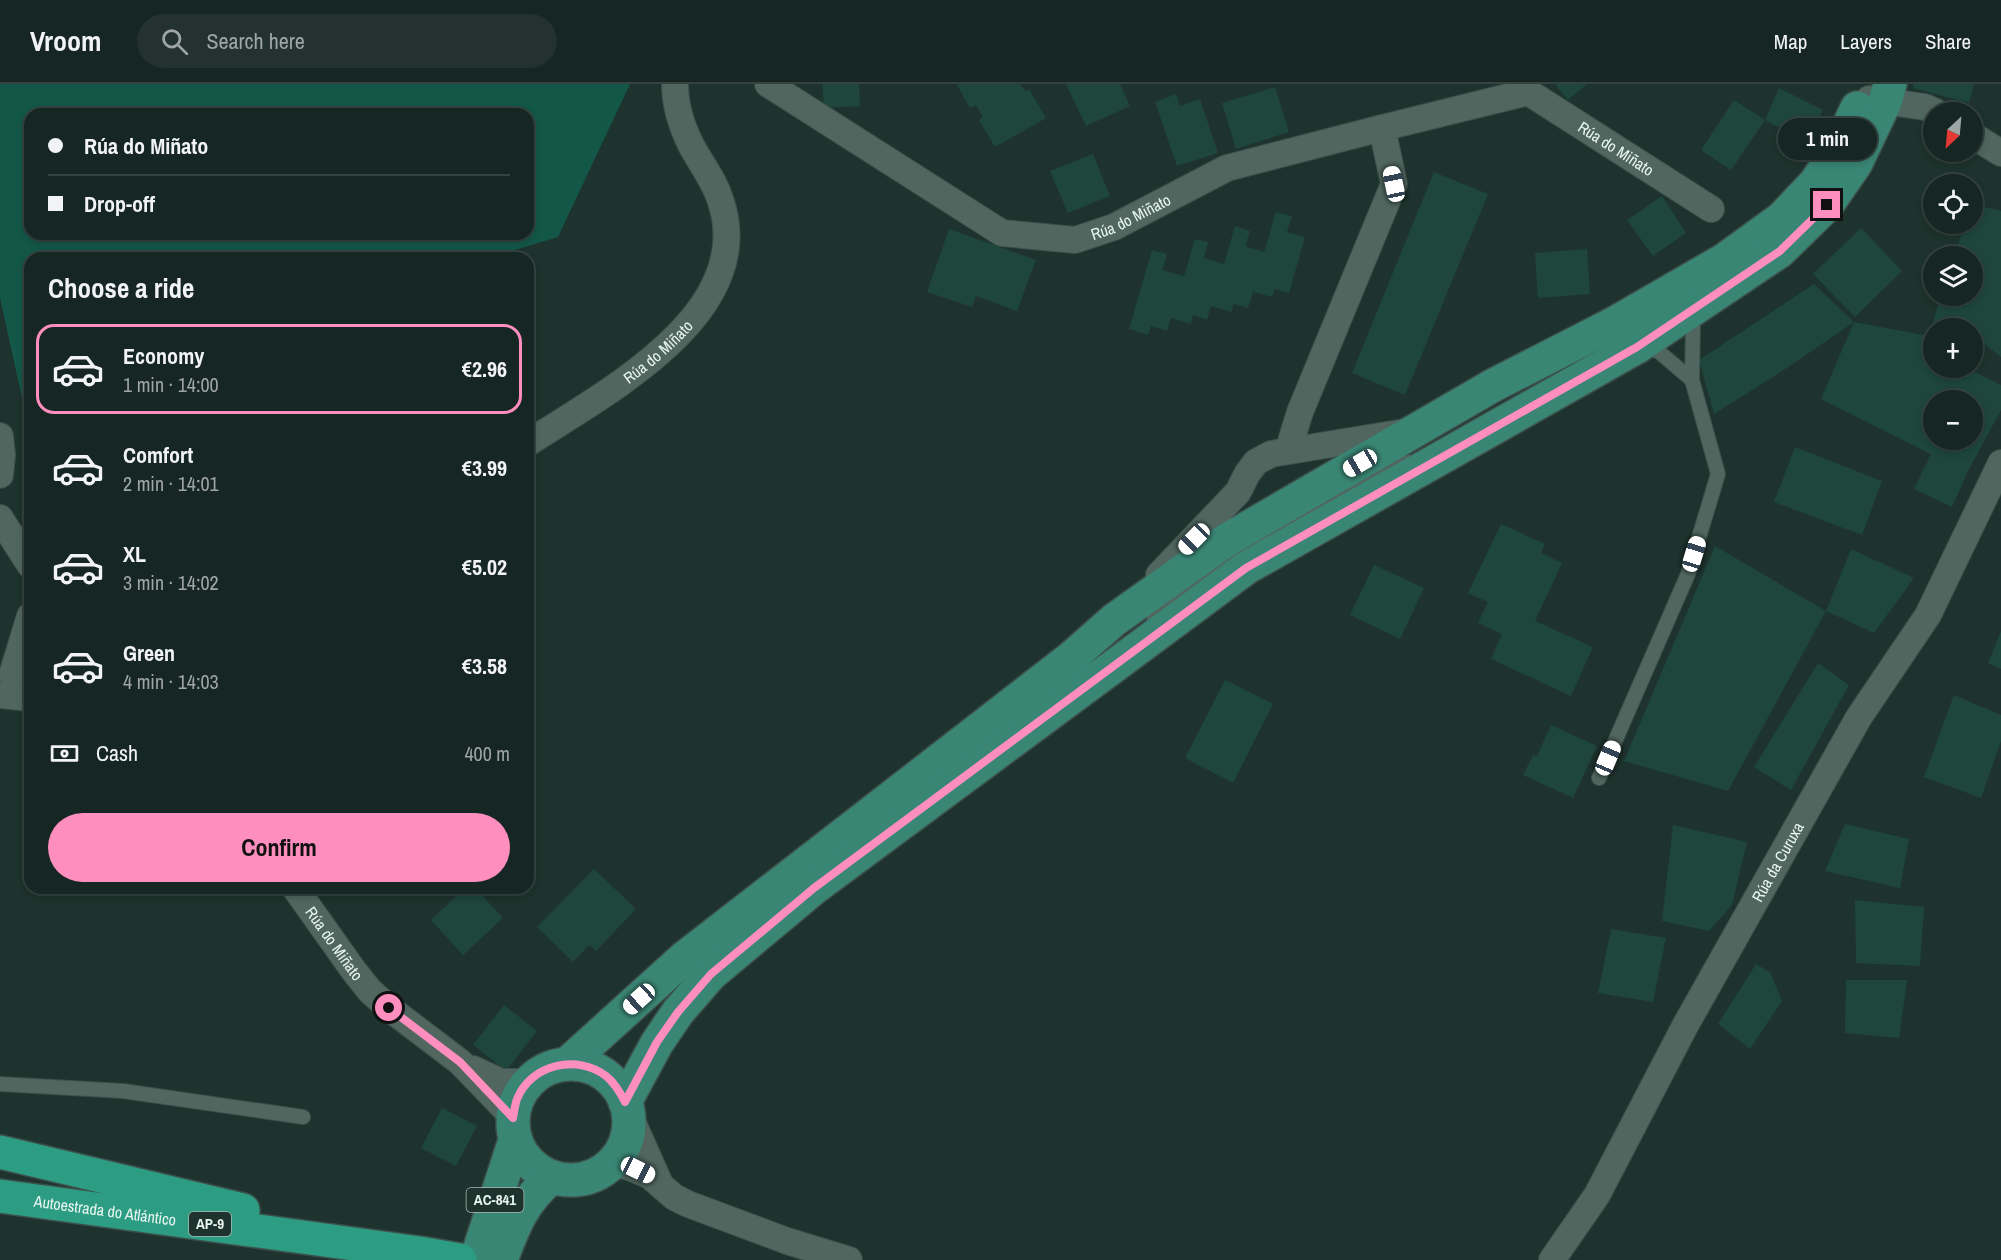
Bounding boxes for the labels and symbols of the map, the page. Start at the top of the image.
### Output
north arrow [1923,102,1983,162]
street label: Rúa do Miñato [1574,116,1658,181]
callout: 1 min [1778,118,1876,160]
car [1381,165,1407,203]
street label: Rúa do Miñato [1088,188,1174,245]
route end [1813,191,1840,218]
street label: Rúa do Miñato [619,315,698,389]
car [1340,446,1380,480]
car [1175,520,1213,558]
car [1680,534,1708,574]
car [1593,738,1623,778]
street label: Rúa da Curuxa [1746,817,1809,906]
street label: Rúa do Miñato [300,902,368,985]
car [620,980,658,1018]
route start [375,994,402,1021]
car [618,1154,658,1186]
road number: AC-841 [466,1188,524,1212]
street label: Autoestrada do Atlántico [32,1190,177,1231]
road number: AP-9 [189,1212,231,1236]

